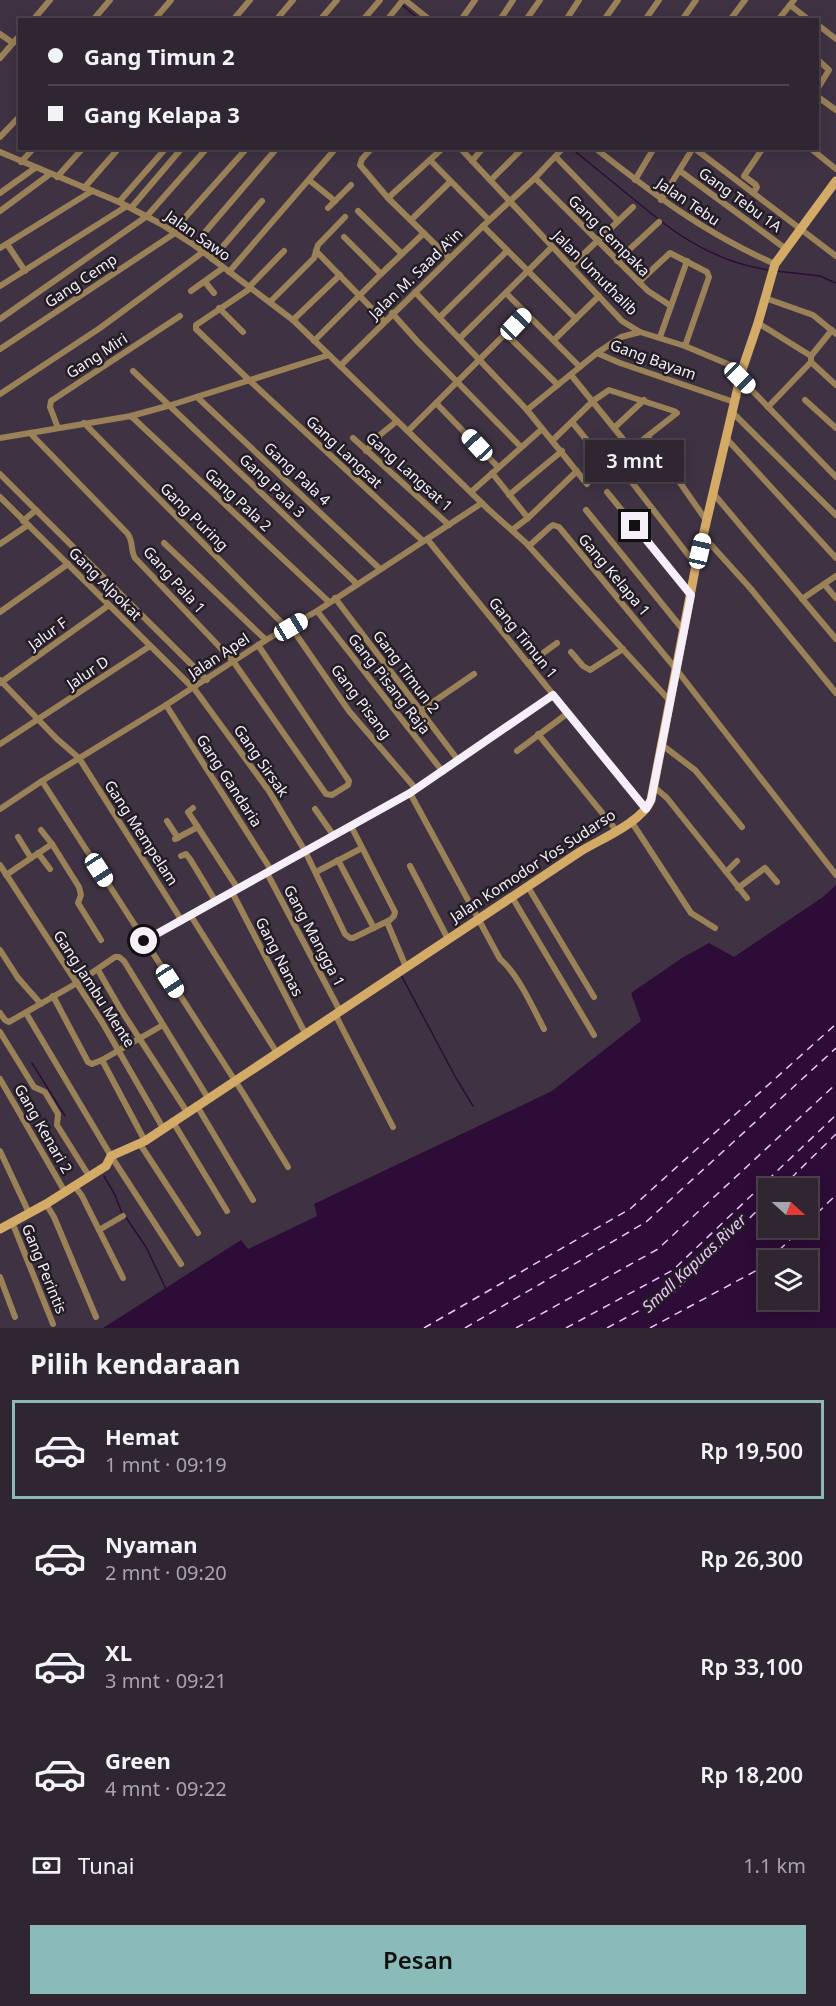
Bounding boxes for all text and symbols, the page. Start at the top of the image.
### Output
text: Gang Timun 2 [84,41,235,71]
text: Gang Kelapa 3 [84,99,240,129]
street label: Gang Tebu 1A [695,162,786,236]
street label: Jalan Tebu [651,172,724,230]
street label: Gang Cempaka [565,190,655,280]
street label: Jalan Sawo [160,204,235,265]
street label: Jalan M. Saad A'in [363,223,466,324]
street label: Jalan Umuthalib [548,224,642,319]
street label: Gang Cemp [40,249,120,312]
car [497,305,535,343]
street label: Gang Miri [62,328,131,382]
street label: Gang Bayam [608,334,699,384]
car [721,359,759,397]
street label: Gang Langsat [302,411,388,492]
car [458,426,496,464]
street label: Gang Langsat 1 [362,427,457,515]
street label: Gang Pala 4 [260,437,336,510]
callout: 3 mnt [586,439,684,481]
text: 3 mnt [606,447,663,474]
street label: Gang Pala 3 [236,449,310,522]
street label: Gang Pala 2 [201,463,276,535]
street label: Gang Puring [156,478,233,555]
route end [621,512,648,539]
street label: Gang Kelapa 1 [574,529,655,620]
car [687,531,713,571]
street label: Gang Pala 1 [139,541,210,617]
street label: Gang Alpokat [65,543,147,624]
street label: Gang Timun 1 [485,593,563,682]
car [271,610,311,644]
street label: Jalur F [22,612,71,655]
street label: Gang Timun 2 [369,626,445,717]
street label: Jalan Apel [182,628,253,683]
street label: Gang Pisang Raja [344,630,434,738]
street label: Jalur D [61,651,112,695]
street label: Gang Pisang [327,661,395,743]
street label: Gang Sirsak [230,720,294,800]
street label: Gang Gandaria [192,730,267,831]
street label: Gang Mempelam [100,776,183,889]
street label: Jalan Komodor Yos Sudarso [444,804,619,927]
car [82,850,116,890]
street label: Gang Mangga 1 [280,881,350,990]
street label: Gang Nanas [251,914,308,1000]
street label: Gang Jambu Mente [49,926,140,1051]
route start [130,927,157,954]
car [153,961,187,1001]
street label: Gang Kenari 2 [10,1080,77,1177]
north arrow [758,1178,818,1238]
map controls [758,1178,818,1310]
water label: Small Kapuas River [637,1208,751,1317]
street label: Gang Perintis [18,1221,72,1316]
button: layers [758,1250,818,1310]
text: Pilih kendaraan [30,1345,241,1382]
text: Hemat [105,1421,179,1451]
icon: car [33,1423,87,1477]
text: Rp 19,500 [700,1435,803,1465]
text: 1 mnt · 09:19 [105,1451,227,1478]
text: Nyaman [105,1529,198,1559]
icon: car [33,1531,87,1585]
text: Rp 26,300 [700,1543,803,1573]
text: 2 mnt · 09:20 [105,1559,227,1586]
text: XL [105,1637,132,1667]
icon: car [33,1639,87,1693]
text: Rp 33,100 [700,1651,803,1681]
text: 3 mnt · 09:21 [105,1667,227,1694]
text: Green [105,1745,171,1775]
icon: car [33,1747,87,1801]
text: Rp 18,200 [700,1759,803,1789]
text: 4 mnt · 09:22 [105,1775,227,1802]
icon: cash [30,1849,63,1882]
text: Tunai [78,1850,134,1880]
text: 1.1 km [743,1852,806,1879]
button: Pesan [30,1925,806,1994]

